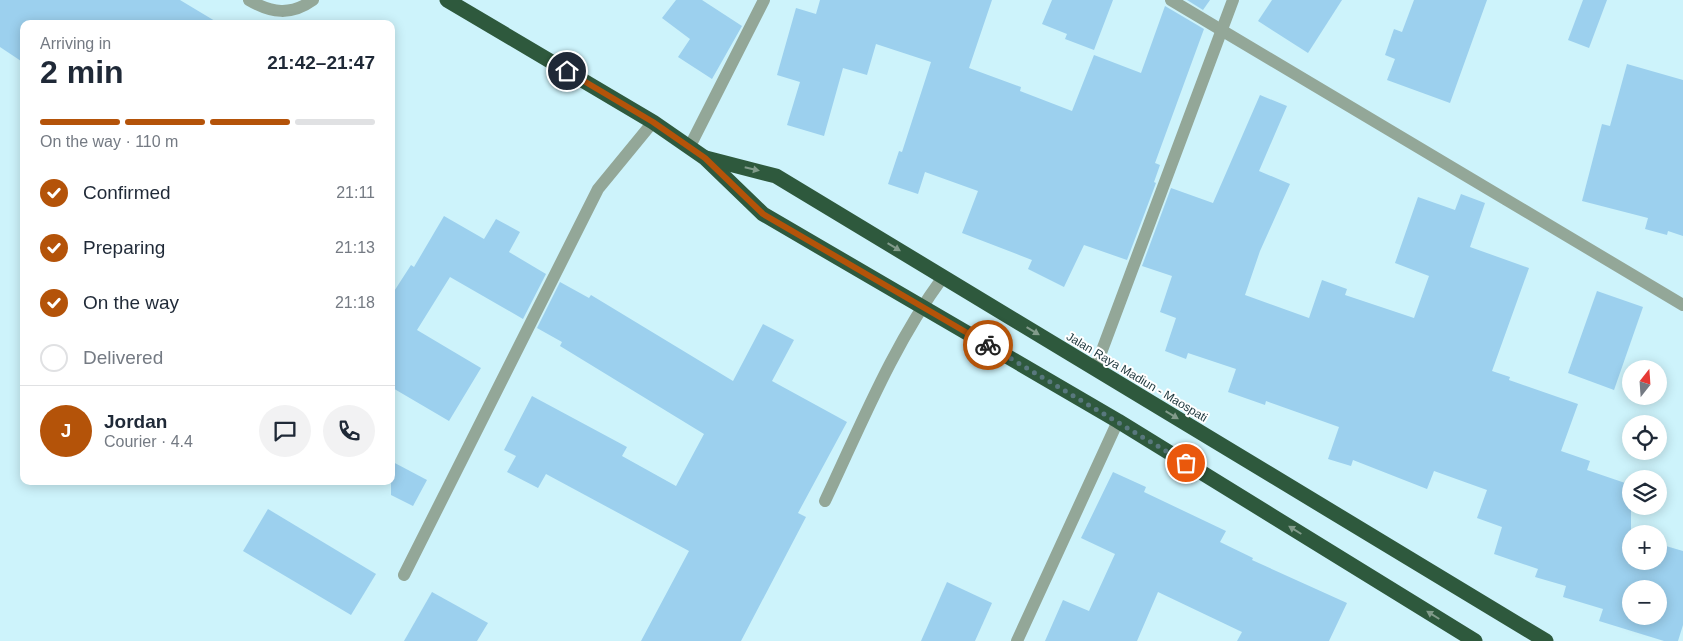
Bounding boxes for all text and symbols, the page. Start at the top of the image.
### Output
text: Arriving in [40,35,111,52]
pin [546,50,588,92]
text: 21:42–21:47 [267,52,375,73]
text: 2 min [40,54,124,90]
icon: home [553,57,581,85]
text: On the way · 110 m [40,133,178,150]
one-way arrow [745,165,760,173]
icon: check [40,179,68,207]
text: Confirmed [83,182,171,203]
text: 21:11 [336,184,375,201]
icon: check [40,234,68,262]
text: Preparing [83,237,165,258]
text: 21:13 [335,239,375,256]
one-way arrow [887,242,900,251]
icon: check [40,289,68,317]
text: On the way [83,292,179,313]
text: 21:18 [335,294,375,311]
courier [963,320,1013,370]
one-way arrow [1026,327,1039,336]
street label: Jalan Raya Madiun - Maospati [1064,329,1210,425]
icon: bike [974,331,1002,359]
text: Delivered [83,347,163,368]
north arrow [1622,360,1668,405]
map controls [1622,360,1667,625]
button: chat [259,405,311,457]
button: phone [323,405,375,457]
text: Jordan [104,411,167,432]
one-way arrow [1165,411,1178,420]
button: locate [1622,415,1667,460]
text: J [61,420,71,441]
text: Courier · 4.4 [104,433,193,450]
pin [1165,442,1207,484]
icon: bag [1172,449,1200,477]
button: layers [1622,470,1667,515]
button: + [1622,525,1667,570]
one-way arrow [1288,526,1301,535]
button: − [1622,580,1667,625]
one-way arrow [1427,611,1440,620]

